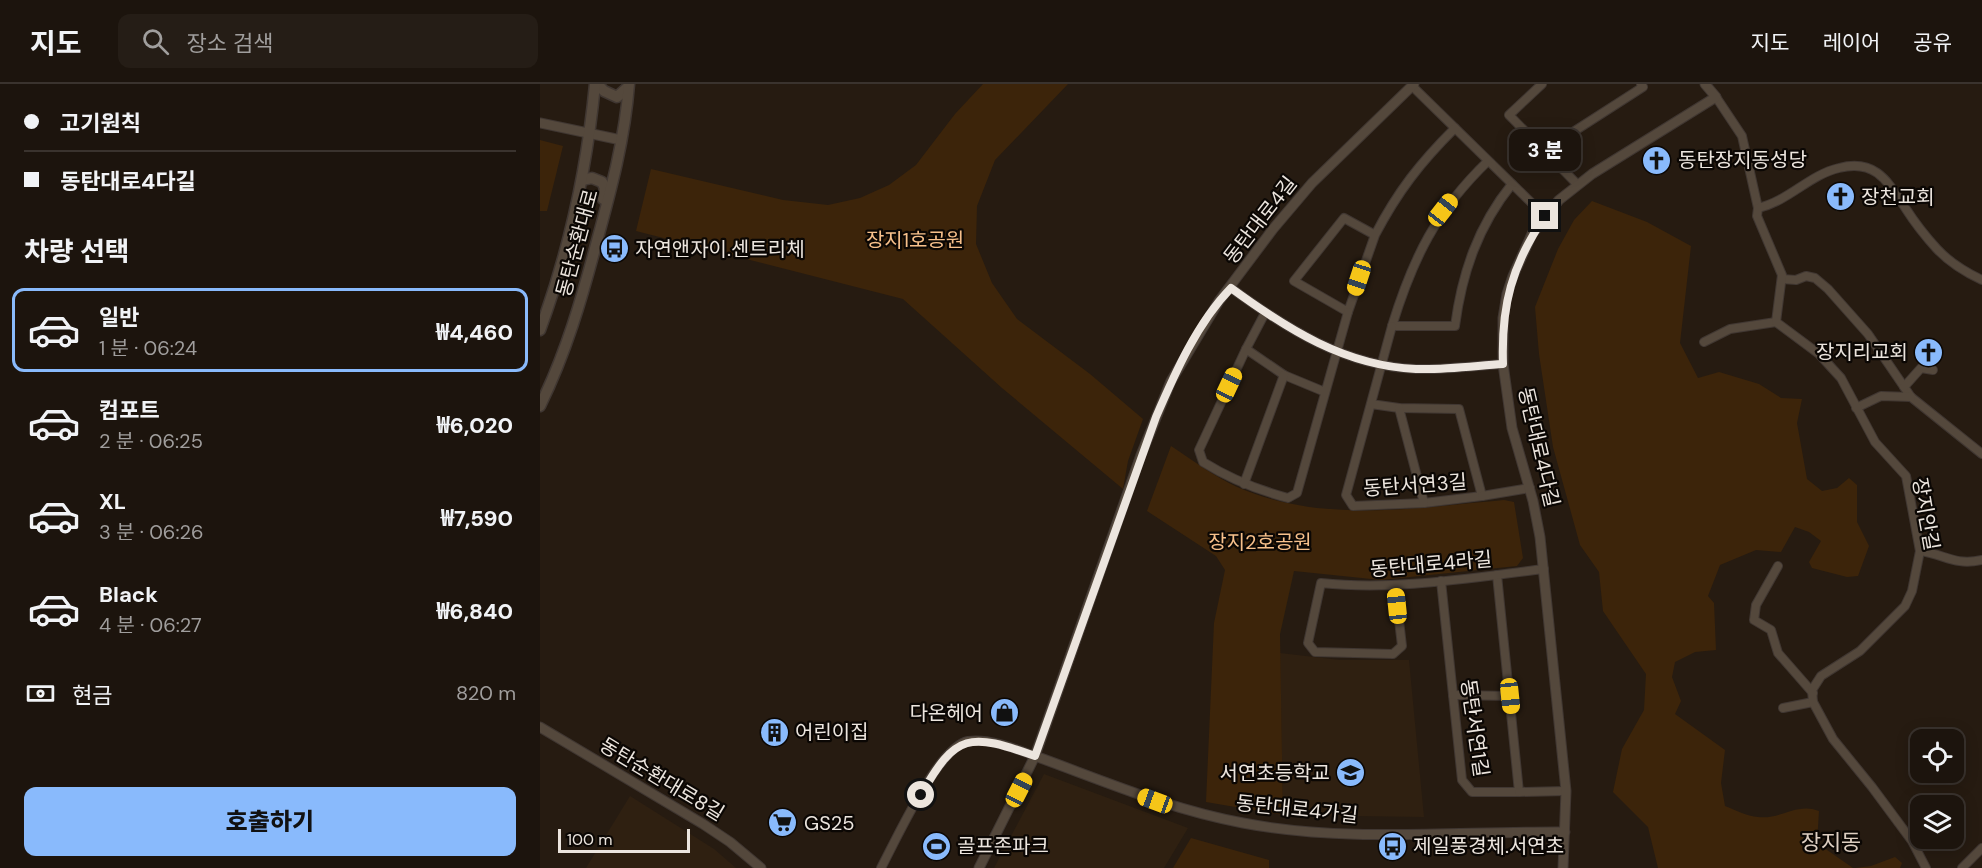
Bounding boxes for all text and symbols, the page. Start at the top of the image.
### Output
search box [118,14,538,68]
text: 지도 [30,25,82,62]
icon: search [139,25,172,58]
text: 장소 검색 [187,29,273,58]
text: 지도 [1751,29,1789,57]
text: 레이어 [1822,29,1880,57]
text: 공유 [1913,29,1952,57]
text: 고기원칙 [60,109,141,138]
callout: 3 분 [1509,129,1581,171]
text: 3 분 [1527,137,1563,163]
church icon: 동탄장지동성당 [1641,144,1673,176]
place label: 동탄장지동성당 [1678,147,1807,173]
text: 동탄대로4다길 [60,167,196,196]
street label: 동탄대로4길 [1218,171,1302,269]
church icon: 장천교회 [1824,181,1856,213]
place label: 장천교회 [1861,184,1935,210]
street label: 동탄순환대로 [550,186,604,300]
car [1425,190,1461,230]
route end [1531,202,1558,229]
park label: 장지1호공원 [866,227,964,253]
bus stop icon: 자연앤자이.센트리체 [598,233,630,265]
text: 차량 선택 [24,234,130,269]
place label: 자연앤자이.센트리체 [635,236,805,262]
car [1345,258,1373,298]
icon: car [27,303,81,357]
text: 일반 [99,303,139,332]
text: ₩4,460 [436,318,513,347]
text: 1 분 · 06:24 [99,335,197,361]
church icon: 장지리교회 [1913,336,1945,368]
place label: 장지리교회 [1816,339,1908,365]
car [1213,365,1245,405]
street label: 동탄대로4다길 [1513,384,1565,510]
icon: car [27,396,81,450]
text: 컴포트 [99,396,160,425]
text: ₩6,020 [437,411,513,440]
text: 2 분 · 06:25 [99,428,203,454]
street label: 동탄서연3길 [1362,468,1468,502]
street label: 장지안길 [1907,475,1945,553]
text: XL [99,487,126,516]
icon: car [27,489,81,543]
text: ₩7,590 [441,504,513,533]
text: 3 분 · 06:26 [99,519,204,545]
park label: 장지2호공원 [1208,529,1312,555]
street label: 동탄대로4라길 [1369,546,1493,582]
text: Black [99,580,158,609]
icon: car [27,582,81,636]
car [1386,587,1408,625]
text: ₩6,840 [436,597,513,626]
text: 4 분 · 06:27 [99,612,202,638]
icon: cash [24,677,57,710]
car [1499,677,1521,715]
street label: 동탄서연1길 [1455,678,1495,778]
text: 820 m [456,680,516,706]
text: 현금 [72,681,112,710]
shop icon: 다온헤어 [988,697,1020,729]
place label: 다온헤어 [909,700,983,726]
building icon: 어린이집 [758,716,790,748]
place label: 어린이집 [795,719,869,745]
map controls [1910,729,1964,849]
button: locate [1910,729,1964,783]
street label: 동탄순환대로8길 [595,732,729,826]
school or university icon: 서연초등학교 [1335,757,1367,789]
place label: 서연초등학교 [1220,760,1330,786]
car [1003,770,1035,810]
route start [907,781,934,808]
car [1135,786,1175,816]
button: 호출하기 [24,787,516,856]
street label: 동탄대로4가길 [1235,790,1359,828]
button: layers [1910,795,1964,849]
supermarket icon: GS25 [767,807,799,839]
place label: GS25 [804,810,854,836]
scale bar [558,826,690,854]
district label: 장지동 [1801,828,1861,857]
text: 100 m [567,829,612,850]
sports icon: 골프존파크 [920,830,952,862]
bus stop icon: 제일풍경체.서연초 [1376,830,1408,862]
place label: 골프존파크 [957,833,1049,859]
place label: 제일풍경체.서연초 [1413,833,1564,859]

